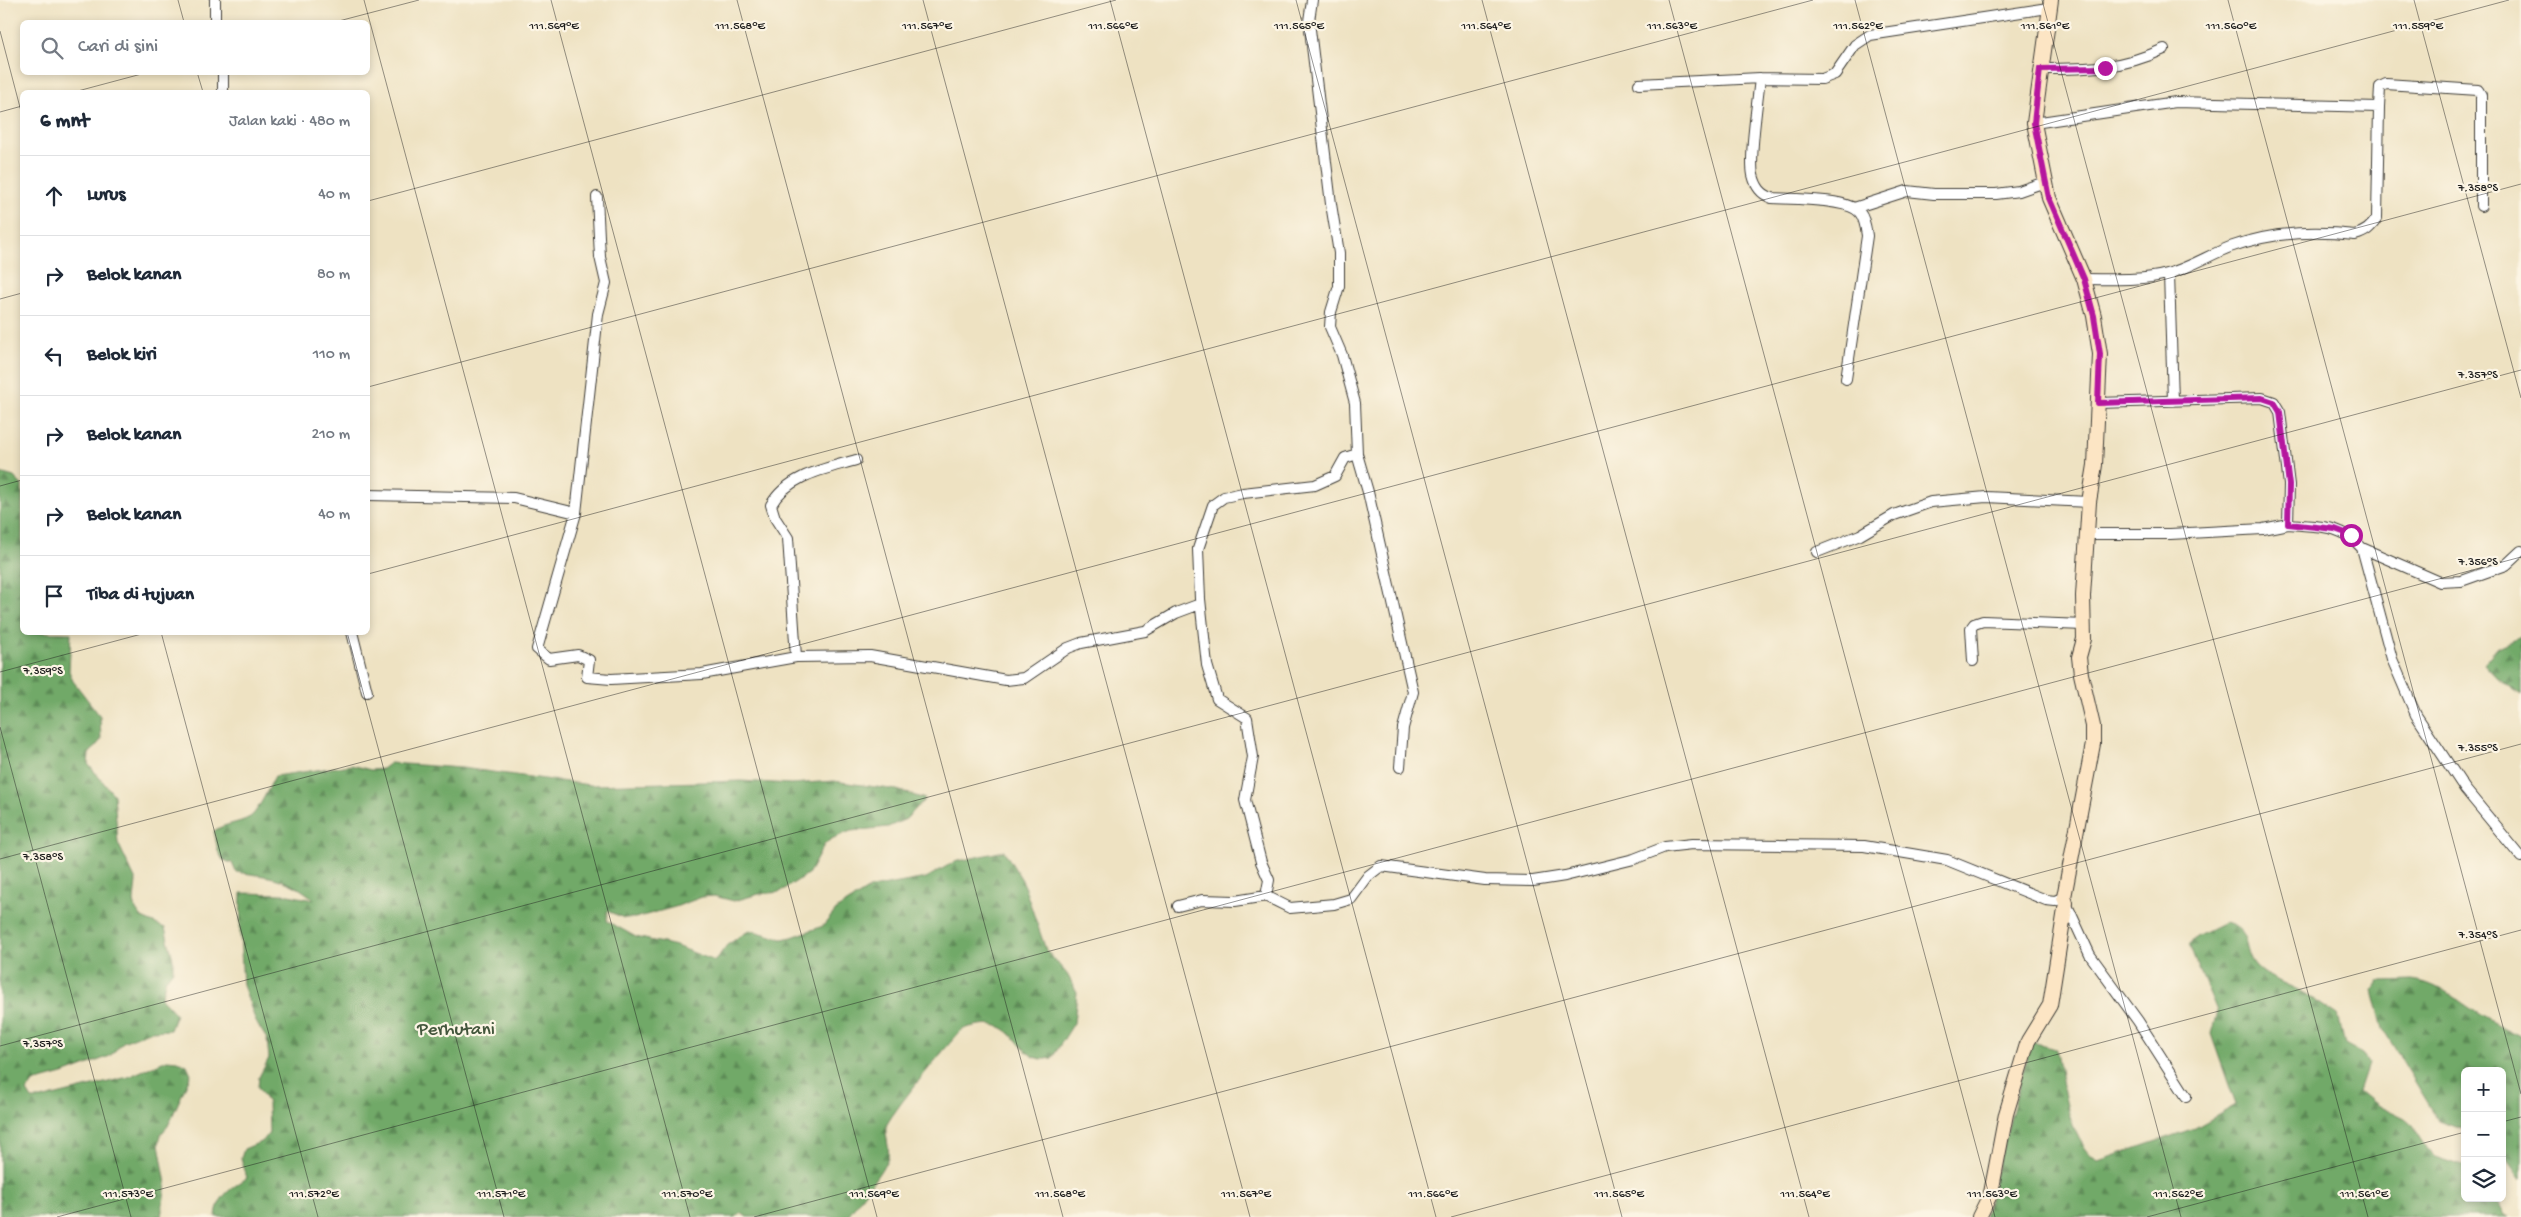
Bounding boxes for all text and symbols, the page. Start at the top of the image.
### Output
search box [20,20,370,75]
text: 111.569°E [528,20,579,34]
text: 111.568°E [714,20,766,34]
text: 111.567°E [901,20,952,34]
text: 111.566°E [1087,20,1138,34]
text: 111.565°E [1273,20,1324,34]
text: 111.564°E [1460,20,1511,34]
text: 111.563°E [1646,20,1697,34]
text: 111.562°E [1832,20,1883,34]
text: 111.561°E [2020,20,2070,34]
text: 111.560°E [2205,20,2257,34]
text: 111.559°E [2392,20,2443,34]
icon: search [38,34,66,62]
text: Cari di sini [78,36,158,59]
route end [2094,57,2117,80]
text: 6 mnt [40,110,89,135]
text: Jalan kaki · 480 m [229,113,350,132]
icon: ahead [40,182,68,210]
text: 7.358°S [2457,182,2498,196]
text: Lurus [87,184,126,207]
text: 40 m [318,186,350,205]
icon: right [40,262,68,290]
text: Belok kanan [87,264,181,287]
text: 80 m [317,266,350,285]
icon: left [40,342,68,370]
text: Belok kiri [87,344,157,367]
text: 110 m [313,346,350,365]
text: 7.357°S [2457,369,2498,383]
icon: right [40,422,68,450]
text: Belok kanan [87,424,181,447]
text: 210 m [311,426,350,445]
icon: right [40,502,68,530]
text: Belok kanan [87,504,181,527]
text: 40 m [318,506,350,525]
route start [2340,524,2363,547]
text: 7.356°S [2457,556,2498,570]
icon: arrive [40,582,68,610]
text: Tiba di tujuan [87,584,194,607]
text: 7.359°S [22,665,63,679]
text: 7.355°S [2457,742,2498,756]
text: 7.358°S [22,851,63,865]
text: 7.354°S [2457,929,2498,943]
park label: Perhutani [416,1019,495,1042]
text: 7.357°S [22,1038,63,1052]
map controls [2461,1067,2506,1202]
button: + [2461,1067,2506,1112]
button: − [2461,1112,2506,1157]
button: layers [2461,1157,2506,1202]
text: 111.573°E [102,1188,154,1202]
text: 111.572°E [288,1188,339,1202]
text: 111.571°E [476,1188,526,1202]
text: 111.570°E [661,1188,713,1202]
text: 111.569°E [848,1188,899,1202]
text: 111.568°E [1034,1188,1086,1202]
text: 111.567°E [1220,1188,1271,1202]
text: 111.566°E [1407,1188,1458,1202]
text: 111.565°E [1593,1188,1644,1202]
text: 111.564°E [1779,1188,1830,1202]
text: 111.563°E [1966,1188,2017,1202]
text: 111.562°E [2152,1188,2203,1202]
text: 111.561°E [2339,1188,2389,1202]

